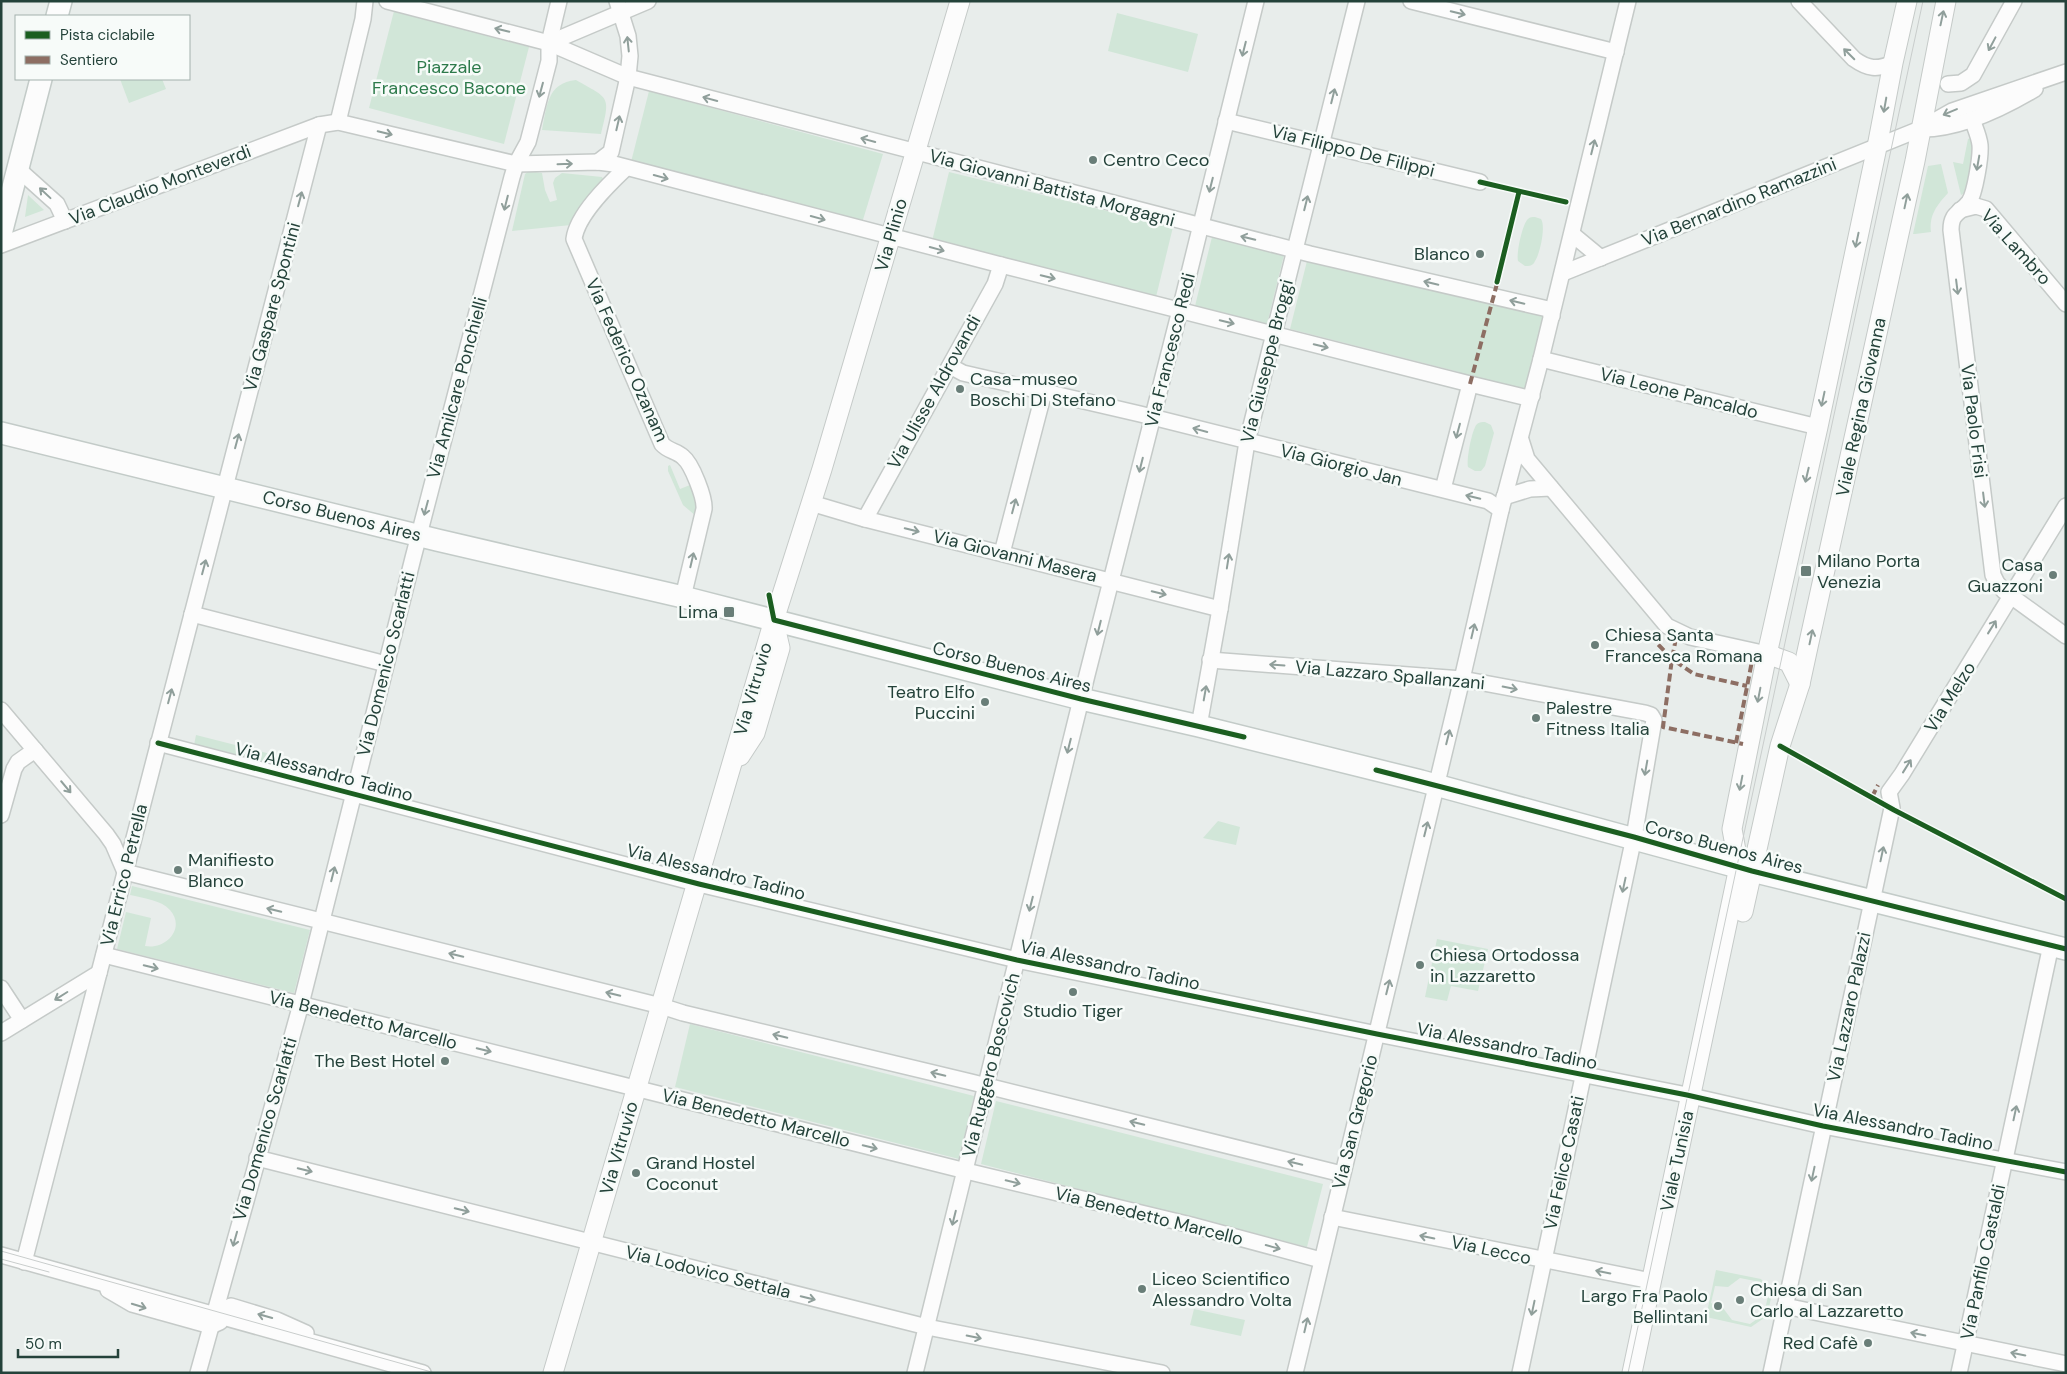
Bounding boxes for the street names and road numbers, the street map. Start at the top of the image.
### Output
street label: Via Filippo De Filippi [1269,119,1437,183]
street label: Via Claudio Monteverdi [66,139,254,231]
street label: Via Giovanni Battista Morgagni [926,144,1178,232]
street label: Via Bernardino Ramazzini [1638,152,1840,252]
street label: Via Plinio [869,196,913,274]
street label: Via Lambro [1975,204,2057,290]
street label: Via Gaspare Spontini [238,220,306,394]
street label: Via Francesco Redi [1139,270,1201,430]
street label: Via Federico Ozanam [580,274,674,446]
street label: Via Giuseppe Broggi [1235,277,1299,445]
street label: Via Amilcare Ponchielli [421,295,493,481]
street label: Via Ulisse Aldrovandi [882,311,986,473]
street label: Viale Regina Giovanna [1830,315,1892,499]
street label: Via Leone Pancaldo [1597,362,1761,424]
street label: Via Paolo Frisi [1955,363,1993,479]
street label: Via Giorgio Jan [1277,438,1405,492]
street label: Corso Buenos Aires [260,485,424,547]
street label: Via Giovanni Masera [930,524,1100,588]
street label: Via Domenico Scarlatti [351,569,421,759]
street label: Corso Buenos Aires [930,636,1094,698]
street label: Via Vitruvio [728,640,778,738]
street label: Via Lazzaro Spallanzani [1294,655,1486,695]
street label: Via Melzo [1919,657,1981,737]
street label: Via Alessandro Tadino [232,737,416,807]
street label: Via Errico Petrella [95,801,153,949]
street label: Corso Buenos Aires [1642,814,1806,880]
street label: Via Alessandro Tadino [624,838,808,906]
street label: Via Lazzaro Palazzi [1821,930,1877,1084]
street label: Via Alessandro Tadino [1018,934,1202,996]
street label: Via Ruggero Boscovich [956,970,1026,1160]
street label: Via Benedetto Marcello [266,985,460,1055]
street label: Via Alessandro Tadino [1415,1017,1599,1075]
street label: Via Domenico Scarlatti [227,1034,303,1224]
street label: Via San Gregorio [1327,1052,1383,1192]
street label: Via Benedetto Marcello [659,1083,853,1153]
street label: Via Felice Casati [1538,1094,1590,1232]
street label: Via Alessandro Tadino [1811,1098,1995,1156]
street label: Via Vitruvio [594,1099,644,1197]
street label: Viale Tunisia [1655,1108,1699,1214]
street label: Via Benedetto Marcello [1052,1181,1246,1251]
street label: Via Panfilo Castaldi [1955,1182,2011,1342]
street label: Via Lecco [1449,1230,1533,1270]
street label: Via Lodovico Settala [623,1240,793,1304]

